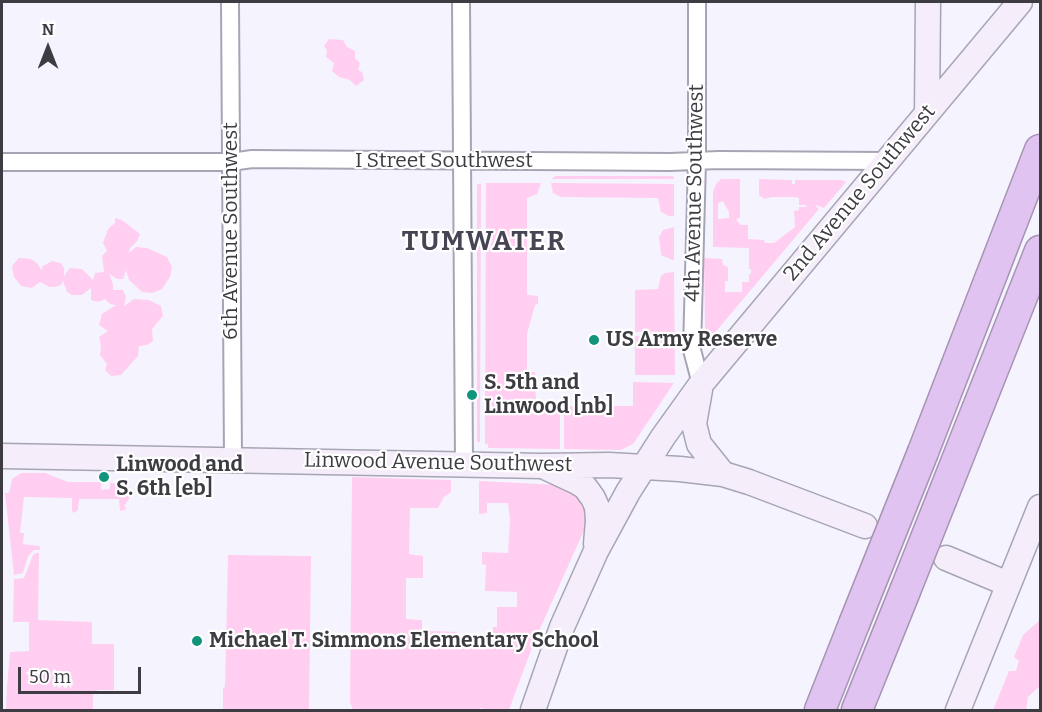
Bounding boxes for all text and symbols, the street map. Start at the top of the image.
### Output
north arrow [18,18,78,78]
text: N [42,20,54,39]
street label: 4th Avenue Southwest [681,84,709,302]
street label: 2nd Avenue Southwest [779,100,941,286]
street label: 6th Avenue Southwest [218,122,244,340]
street label: I Street Southwest [355,148,533,174]
district label: TUMWATER [402,226,566,258]
place label: US Army Reserve [606,327,777,353]
marker: US Army Reserve [587,333,601,347]
place label: S. 5th and Linwood [nb] [484,370,614,420]
marker: S. 5th and Linwood [nb] [465,388,479,402]
street label: Linwood Avenue Southwest [304,448,572,478]
place label: Linwood and S. 6th [eb] [116,452,243,502]
marker: Linwood and S. 6th [eb] [97,470,111,484]
place label: Michael T. Simmons Elementary School [209,628,599,654]
marker: Michael T. Simmons Elementary School [190,634,204,648]
scale bar [21,655,144,693]
text: 50 m [29,666,71,688]

